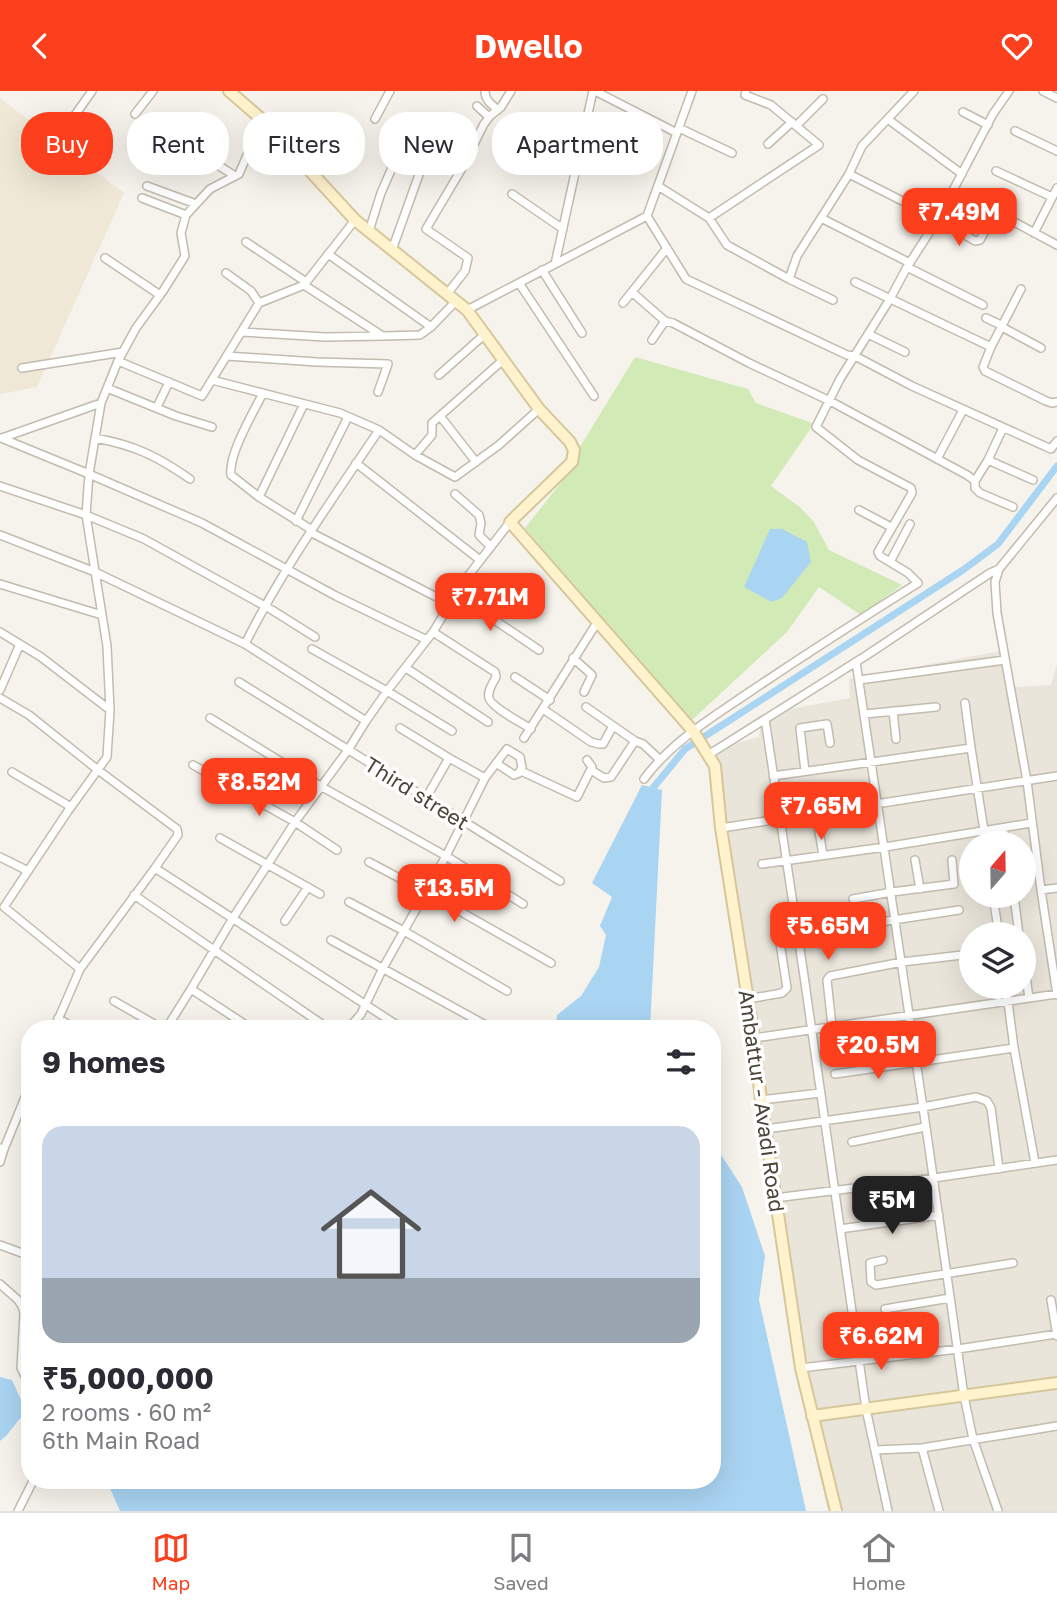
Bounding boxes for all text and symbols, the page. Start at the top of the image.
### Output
icon: back [21,27,59,65]
text: Dwello [474,27,583,65]
icon: heart [998,27,1036,65]
chip: Buy [21,112,113,175]
chip: Rent [127,112,229,175]
chip: Filters [243,112,365,175]
chip: New [379,112,478,175]
chip: Apartment [492,112,663,175]
pin: ₹7.49M [902,188,1016,248]
text: ₹7.49M [918,197,1000,225]
pin: ₹7.71M [433,573,547,633]
text: ₹7.71M [451,582,529,610]
street label: Third street [360,751,474,835]
pin: ₹8.52M [202,759,316,818]
text: ₹8.52M [217,767,301,795]
pin: ₹7.65M [764,783,878,842]
text: ₹7.65M [780,791,862,819]
north arrow [959,831,1036,908]
map controls [959,831,1036,999]
pin: ₹13.5M [397,865,511,924]
text: ₹13.5M [414,873,494,901]
pin: ₹5.65M [771,903,885,962]
text: ₹5.65M [786,911,870,939]
button: layers [959,922,1036,999]
street label: Ambattur - Avadi Road [734,988,790,1214]
pin: ₹20.5M [821,1021,935,1081]
text: ₹20.5M [836,1030,920,1058]
icon: filters [662,1043,700,1081]
text: 9 homes [42,1044,165,1080]
icon: home [308,1171,434,1297]
pin: ₹5M [858,1177,926,1236]
text: ₹5M [868,1185,916,1213]
pin: ₹6.62M [824,1313,938,1372]
text: ₹6.62M [839,1321,923,1349]
text: ₹5,000,000 [42,1360,214,1396]
text: 2 rooms · 60 m² [42,1398,211,1426]
text: 6th Main Road [42,1426,200,1454]
tab: Map [152,1529,190,1594]
tab: Saved [493,1529,549,1594]
tab: Home [852,1529,905,1594]

